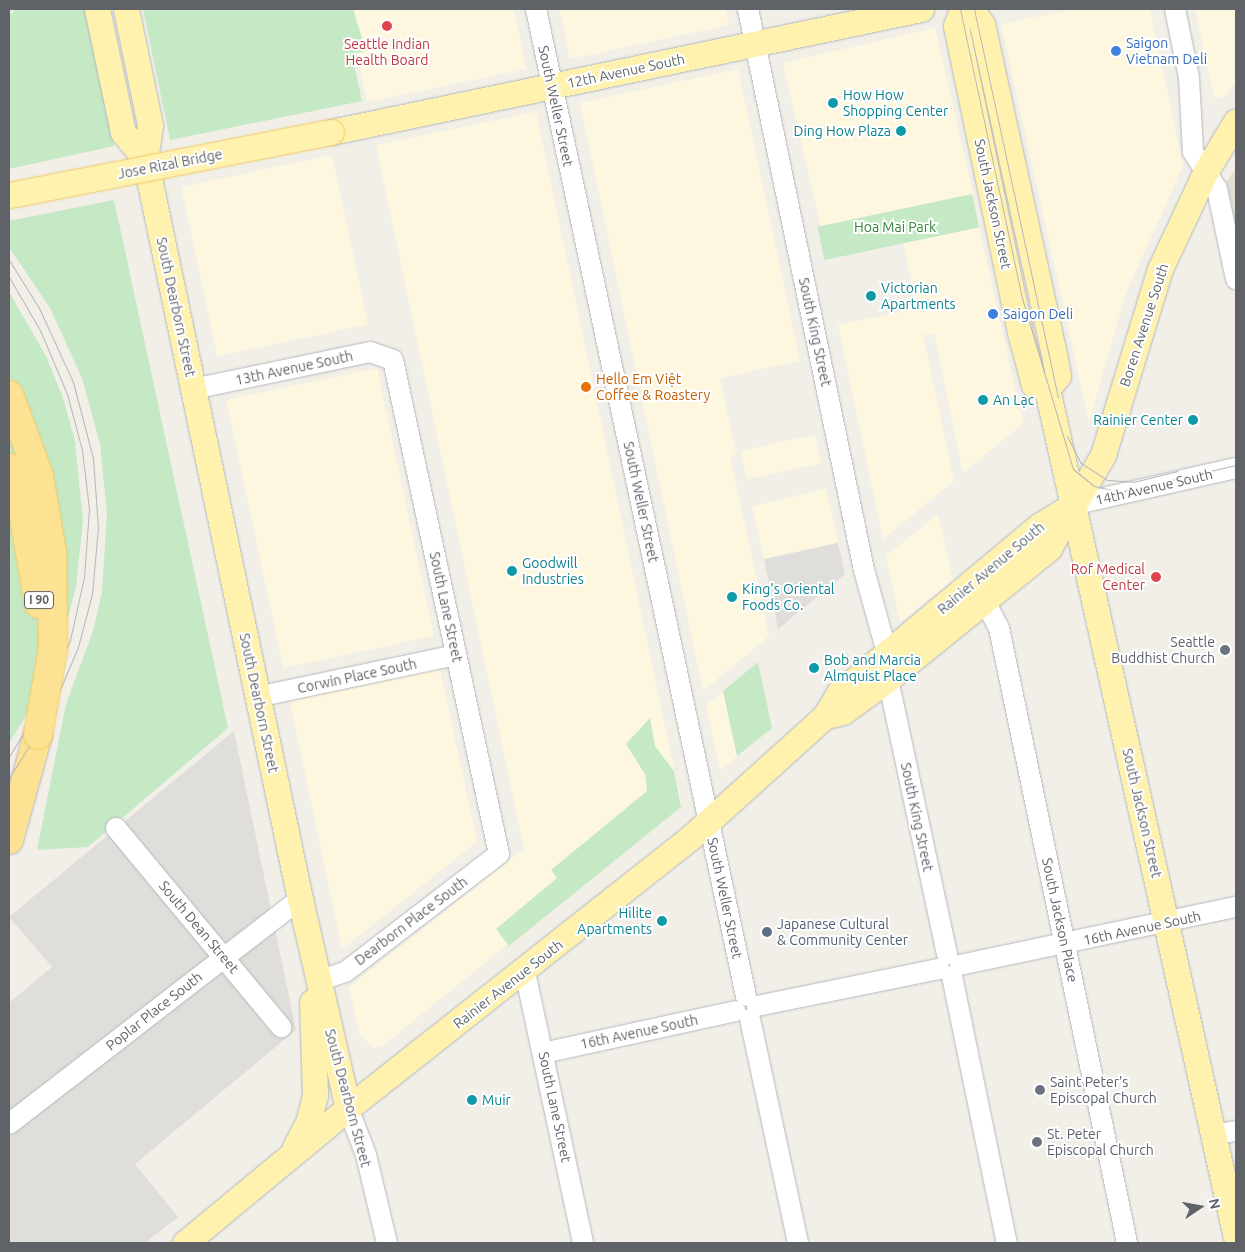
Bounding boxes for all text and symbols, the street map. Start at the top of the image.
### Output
marker: Seattle Indian Health Board [380,19,394,33]
place label: Saigon Vietnam Deli [1126,35,1207,68]
place label: Seattle Indian Health Board [344,36,430,68]
street label: South Weller Street [535,44,577,168]
marker: Saigon Vietnam Deli [1110,45,1122,57]
street label: 12th Avenue South [566,50,686,92]
place label: How How Shopping Center [843,87,948,120]
marker: How How Shopping Center [827,97,839,109]
place label: Ding How Plaza [794,123,891,139]
marker: Ding How Plaza [895,125,907,137]
street label: South Jackson Street [971,137,1015,271]
street label: Jose Rizal Bridge [116,146,224,182]
park label: Hoa Mai Park [854,219,936,235]
street label: South Dearborn Street [153,236,199,378]
street label: Boren Avenue South [1116,261,1172,389]
street label: South King Street [795,276,835,388]
place label: Victorian Apartments [881,280,956,312]
marker: Victorian Apartments [865,290,877,302]
place label: Saigon Deli [1003,306,1073,322]
marker: Saigon Deli [987,308,999,320]
street label: 13th Avenue South [234,347,354,389]
place label: Hello Em Việt Coffee & Roastery [596,371,710,404]
marker: Hello Em Việt Coffee & Roastery [580,381,592,393]
place label: An Lạc [993,392,1034,408]
marker: An Lạc [977,394,989,406]
place label: Rainier Center [1093,412,1183,428]
marker: Rainier Center [1187,414,1199,426]
street label: South Weller Street [620,440,662,564]
street label: 14th Avenue South [1094,465,1214,509]
street label: Rainier Avenue South [934,518,1048,618]
street label: South Lane Street [426,550,466,664]
place label: Goodwill Industries [522,555,584,588]
place label: Rof Medical Center [1071,561,1145,594]
marker: Goodwill Industries [506,565,518,577]
marker: Rof Medical Center [1149,570,1163,584]
place label: King's Oriental Foods Co. [742,581,835,614]
road number: I 90 [24,590,54,610]
marker: King's Oriental Foods Co. [726,591,738,603]
street label: South Dearborn Street [236,632,282,774]
place label: Seattle Buddhist Church [1111,634,1215,666]
marker: Seattle Buddhist Church [1219,644,1231,656]
place label: Bob and Marcia Almquist Place [824,652,921,684]
street label: Corwin Place South [296,655,418,697]
marker: Bob and Marcia Almquist Place [808,662,820,674]
street label: South Jackson Street [1119,747,1165,879]
street label: South King Street [897,761,937,873]
street label: South Weller Street [704,836,746,960]
street label: South Jackson Place [1039,856,1081,984]
street label: Dearborn Place South [351,873,471,969]
street label: South Dean Street [156,877,242,977]
place label: Hilite Apartments [577,905,652,938]
street label: 16th Avenue South [1082,907,1202,949]
marker: Hilite Apartments [656,915,668,927]
place label: Japanese Cultural & Community Center [777,916,908,949]
marker: Japanese Cultural & Community Center [761,926,773,938]
street label: Rainier Avenue South [450,936,566,1032]
street label: Poplar Place South [102,968,206,1054]
street label: 16th Avenue South [579,1011,699,1053]
street label: South Dearborn Street [321,1027,375,1169]
street label: South Lane Street [535,1050,575,1164]
place label: Saint Peter's Episcopal Church [1050,1074,1157,1106]
marker: Saint Peter's Episcopal Church [1034,1084,1046,1096]
place label: Muir [482,1092,511,1108]
marker: Muir [466,1094,478,1106]
place label: St. Peter Episcopal Church [1047,1126,1154,1158]
marker: St. Peter Episcopal Church [1031,1136,1043,1148]
north arrow [1175,1182,1225,1232]
text: N [1206,1197,1224,1211]

